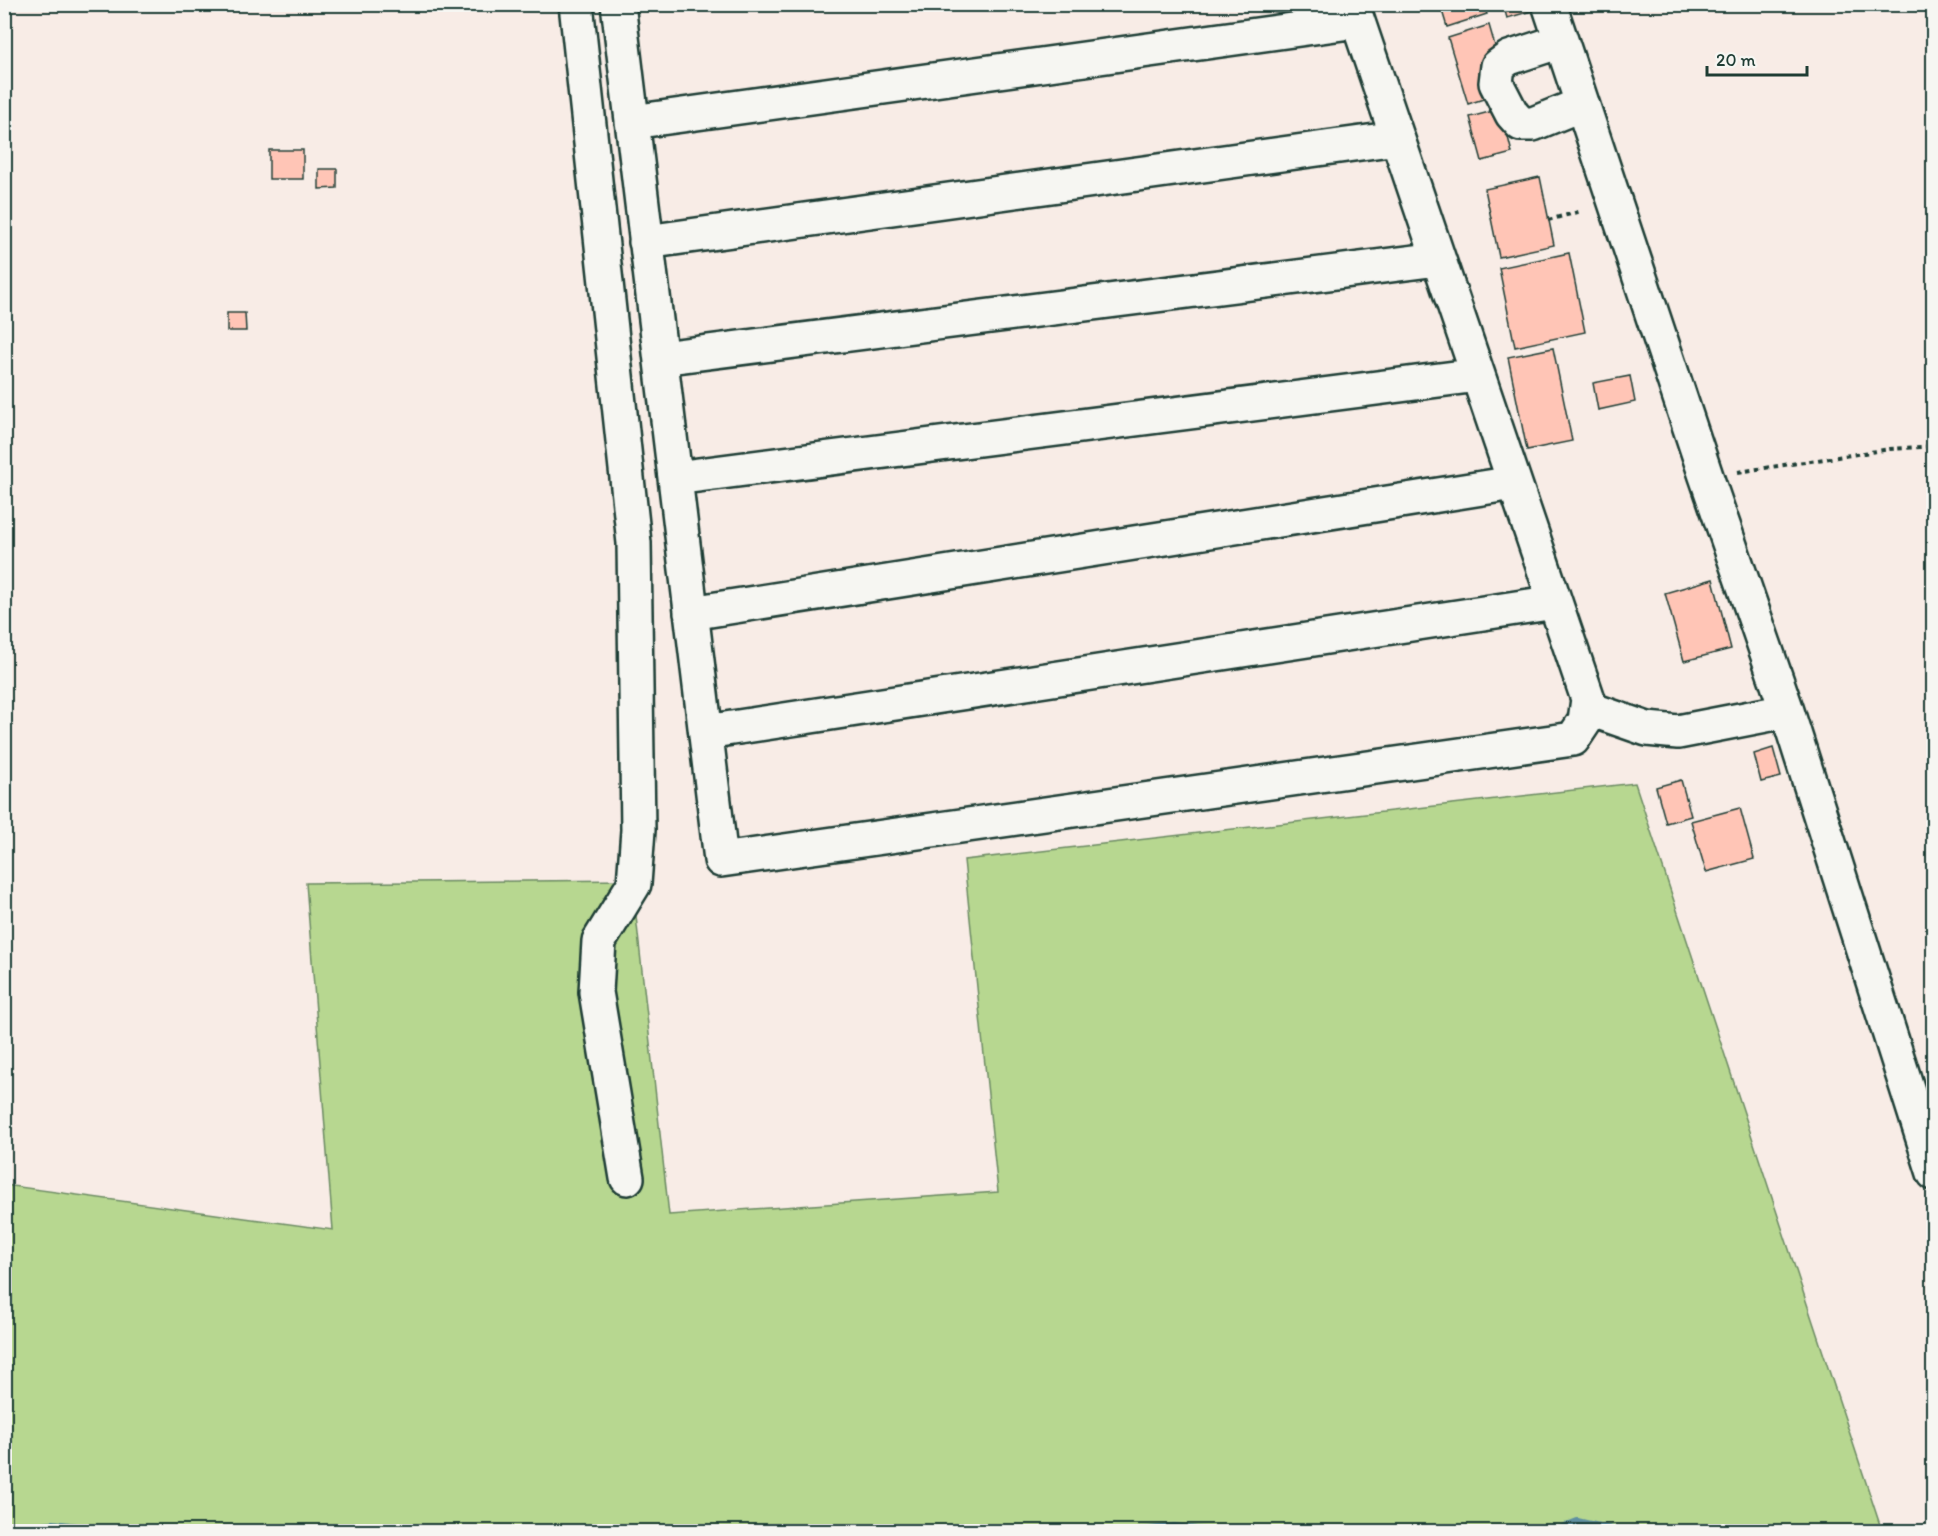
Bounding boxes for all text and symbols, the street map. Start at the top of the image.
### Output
scale bar [1707,39,1808,77]
text: 20 m [1716,49,1756,71]

